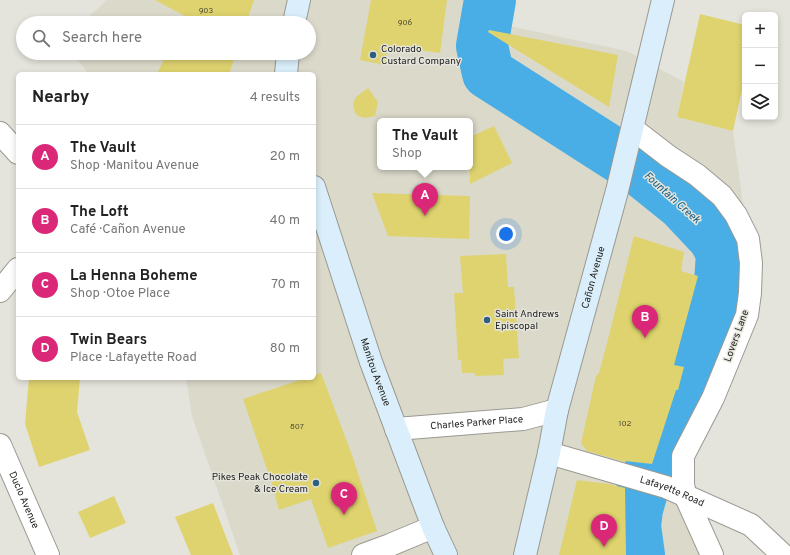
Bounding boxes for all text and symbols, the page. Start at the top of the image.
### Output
house number: 903 [199,6,214,16]
map controls [742,12,778,120]
button: + [742,12,778,48]
search box [16,16,316,60]
house number: 906 [398,18,413,28]
icon: search [30,27,52,49]
text: Search here [62,29,142,48]
place label: Colorado Custard Company [381,43,461,68]
button: − [742,48,778,84]
marker: Colorado Custard Company [368,50,378,60]
button: layers [742,84,778,120]
text: Nearby [32,87,89,109]
text: 4 results [250,90,300,106]
popup [377,118,473,170]
text: The Vault [392,127,458,146]
text: The Vault [70,139,136,158]
text: Shop [392,146,422,162]
text: A [40,149,50,165]
text: 20 m [270,149,300,165]
text: Shop · Manitou Avenue [70,158,199,174]
water label: Fountain Creek [641,169,703,227]
pin: A [412,183,438,216]
text: The Loft [70,203,129,222]
text: B [41,213,49,229]
text: 40 m [270,213,300,229]
text: Café · Cañon Avenue [70,222,186,238]
your location [496,224,516,244]
street label: Cañon Avenue [579,245,608,310]
text: La Henna Boheme [70,267,198,286]
text: C [41,277,49,293]
text: 70 m [271,277,300,293]
text: Shop · Otoe Place [70,286,170,302]
pin: B [632,305,658,338]
place label: Saint Andrews Episcopal [495,308,559,333]
street label: Lovers Lane [722,308,752,364]
marker: Saint Andrews Episcopal [482,315,492,325]
text: Twin Bears [70,331,147,350]
street label: Manitou Avenue [357,336,394,408]
text: D [40,341,50,357]
text: 80 m [270,341,300,357]
text: Place · Lafayette Road [70,350,197,366]
street label: Charles Parker Place [430,412,524,433]
house number: 102 [618,419,632,429]
house number: 807 [290,422,304,432]
street label: Duclo Avenue [6,469,42,531]
place label: Pikes Peak Chocolate & Ice Cream [212,471,308,496]
street label: Lafayette Road [638,473,706,510]
marker: Pikes Peak Chocolate & Ice Cream [311,478,321,488]
pin: C [331,482,357,515]
pin: D [591,514,617,547]

